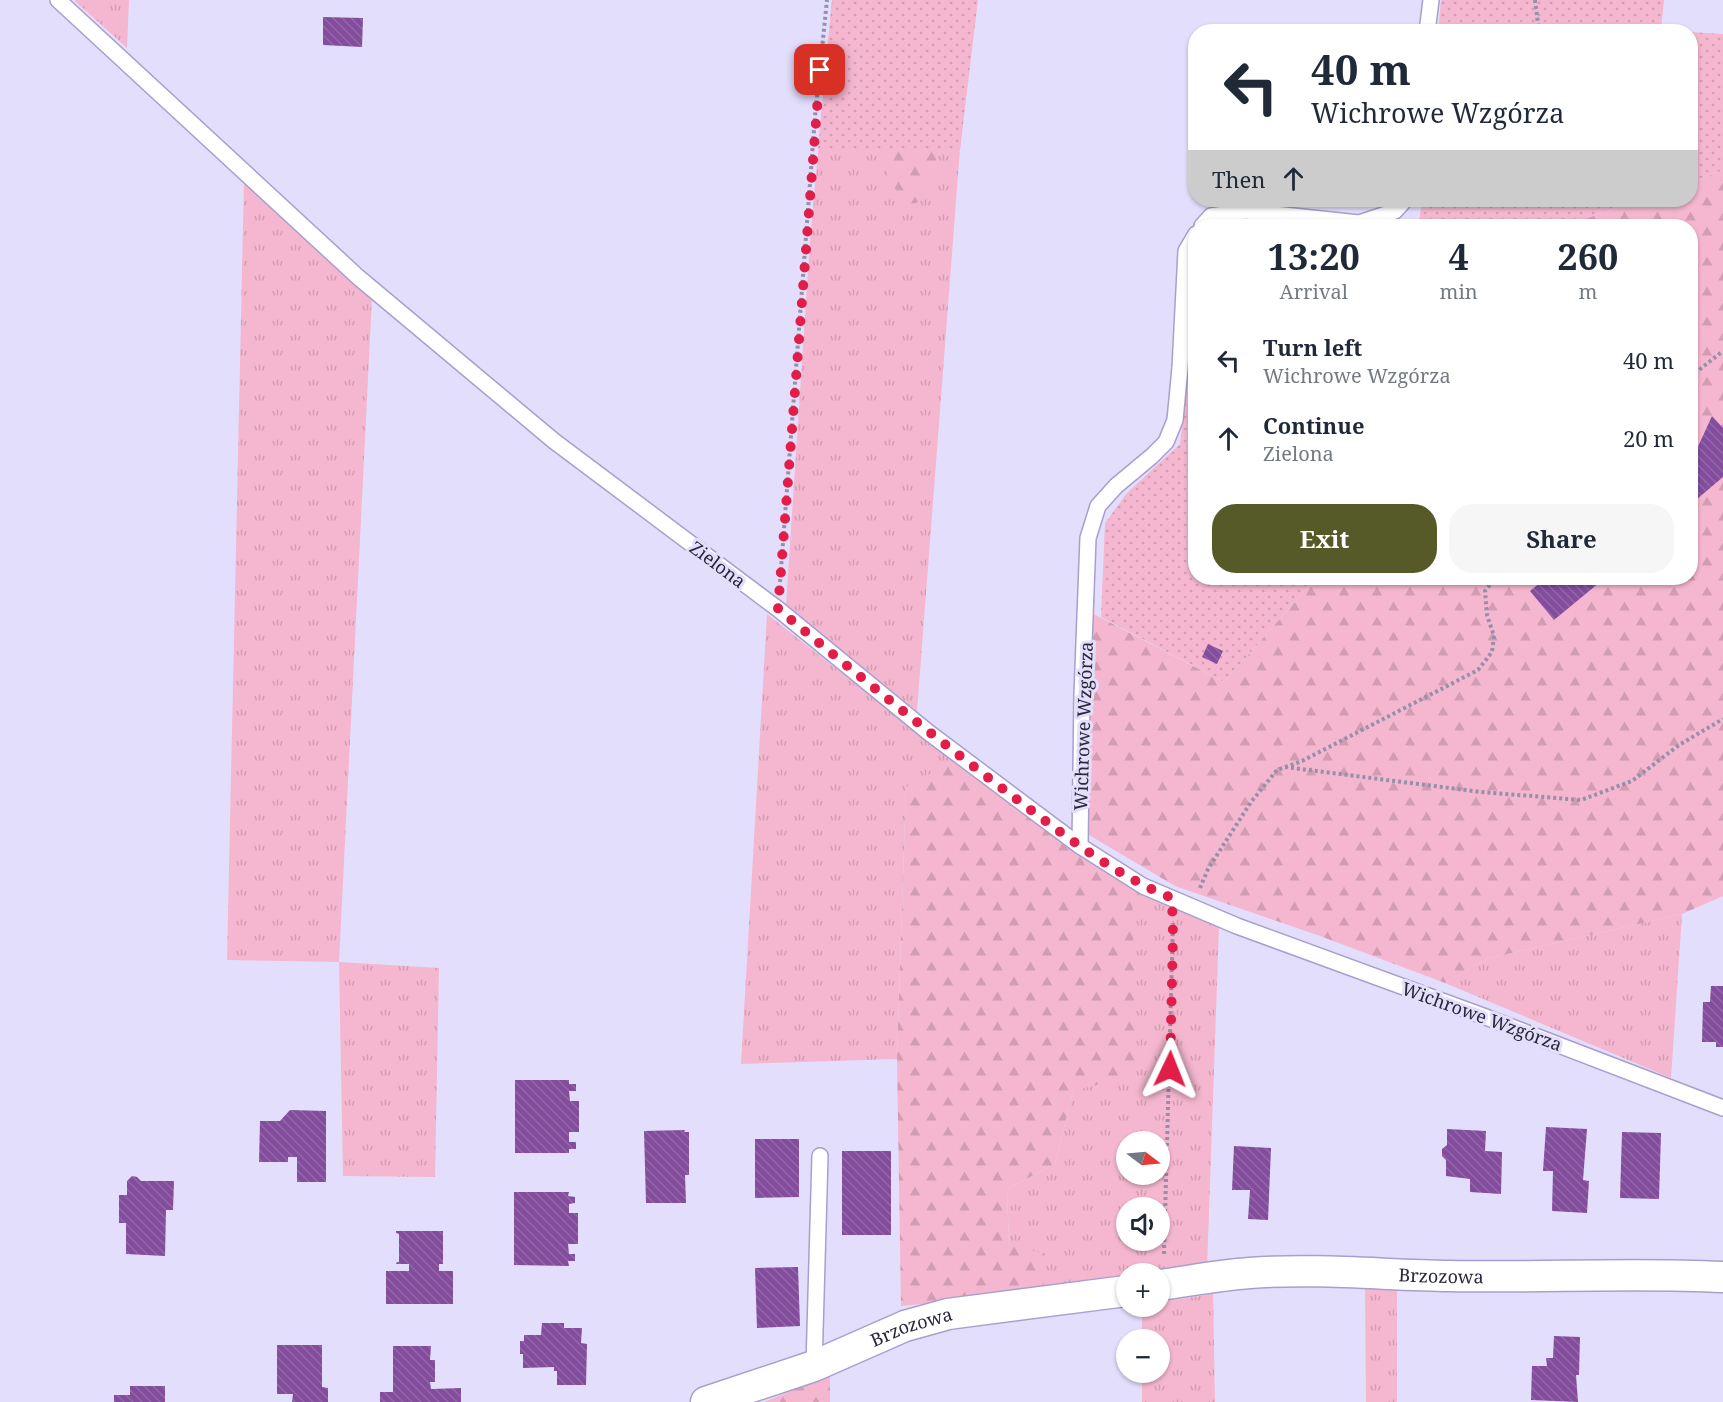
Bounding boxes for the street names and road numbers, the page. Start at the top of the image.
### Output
street label: Zielona [685,535,751,593]
street label: Wichrowe Wzgórza [1068,641,1098,811]
street label: Wichrowe Wzgórza [1399,976,1565,1056]
street label: Brzozowa [1398,1262,1484,1288]
street label: Brzozowa [866,1301,955,1352]

